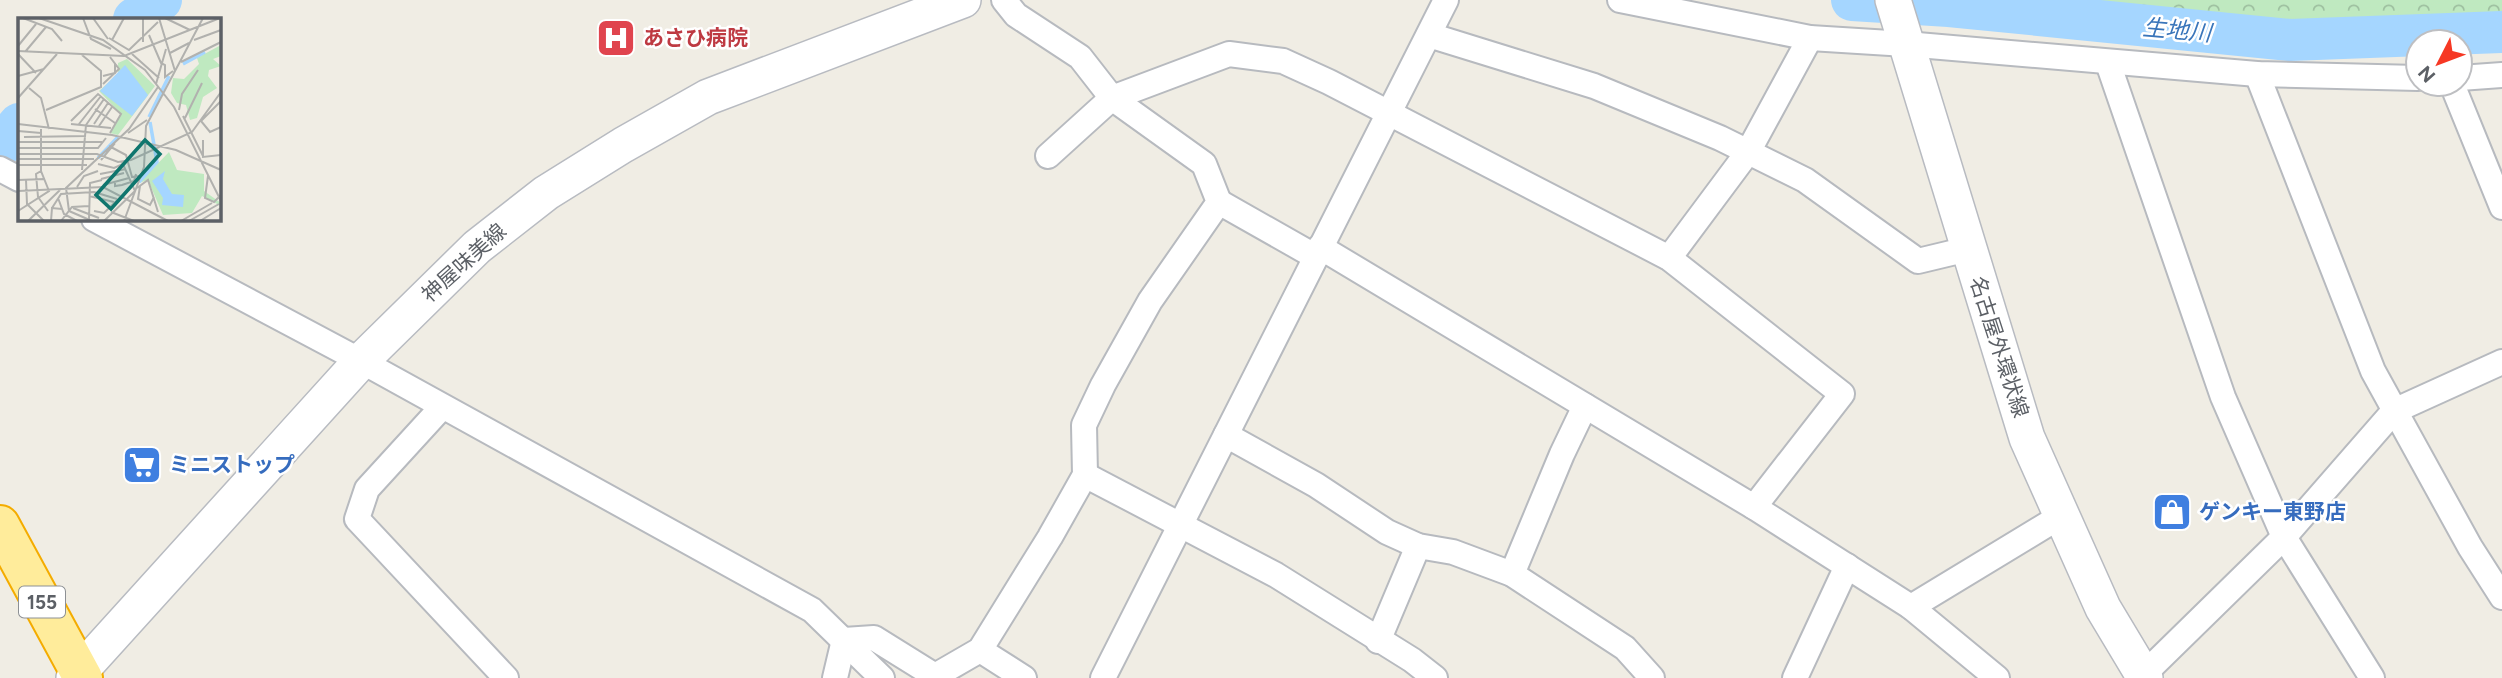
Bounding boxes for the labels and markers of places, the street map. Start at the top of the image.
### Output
hospital icon: あさひ病院 [595,17,637,59]
place label: あさひ病院 [643,25,748,50]
supermarket icon: ミニストップ [121,444,163,486]
place label: ミニストップ [169,452,295,477]
shop icon: ゲンキー東野店 [2151,491,2193,533]
place label: ゲンキー東野店 [2199,499,2346,524]

